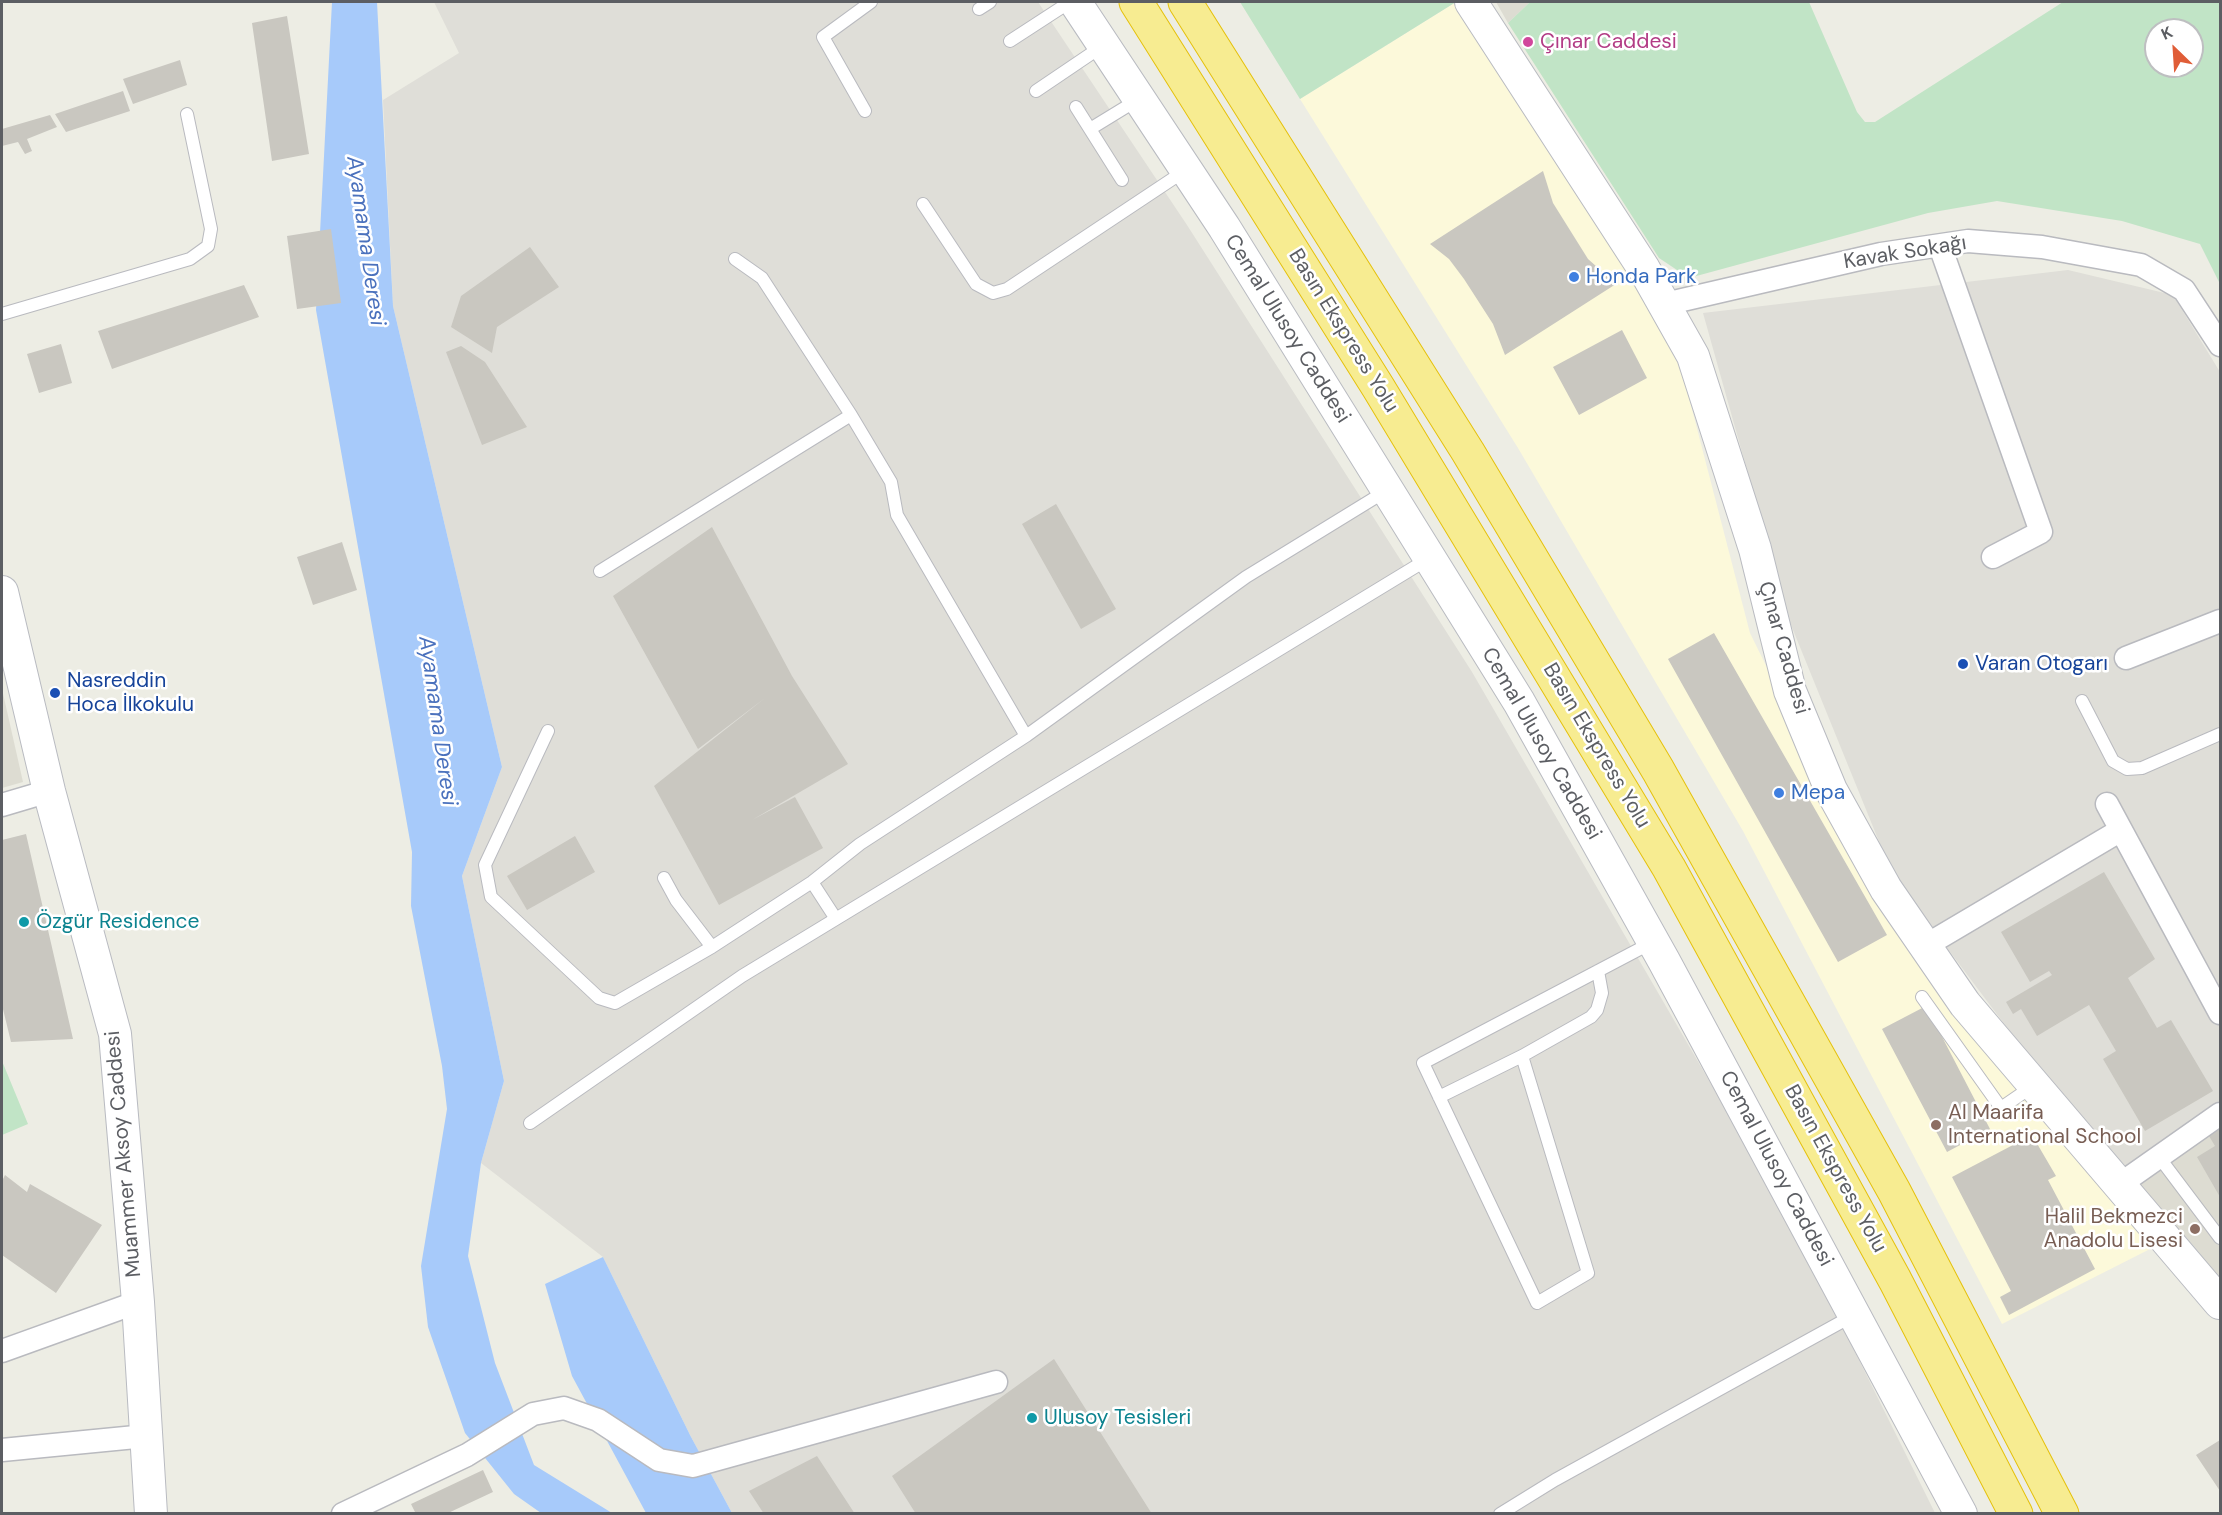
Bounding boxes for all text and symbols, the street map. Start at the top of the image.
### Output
north arrow [2144,18,2204,78]
text: K [2158,21,2176,45]
place label: Çınar Caddesi [1540,29,1677,55]
marker: Çınar Caddesi [1521,35,1535,49]
water label: Ayamama Deresi [340,154,390,328]
street label: Cemal Ulusoy Caddesi [1219,230,1355,428]
street label: Kavak Sokağı [1842,231,1968,275]
street label: Basın Ekspress Yolu [1283,245,1403,417]
place label: Honda Park [1586,264,1696,290]
marker: Honda Park [1567,270,1581,284]
street label: Çınar Caddesi [1752,579,1814,717]
water label: Ayamama Deresi [412,634,462,808]
street label: Cemal Ulusoy Caddesi [1476,643,1606,845]
place label: Varan Otogarı [1975,651,2108,677]
marker: Varan Otogarı [1956,657,1970,671]
street label: Basın Ekspress Yolu [1537,659,1655,833]
place label: Nasreddin Hoca İlkokulu [67,668,194,718]
marker: Nasreddin Hoca İlkokulu [48,686,62,700]
place label: Mepa [1791,780,1845,806]
marker: Mepa [1772,786,1786,800]
place label: Özgür Residence [36,909,199,935]
marker: Özgür Residence [17,915,31,929]
street label: Muammer Aksoy Caddesi [101,1030,147,1278]
street label: Cemal Ulusoy Caddesi [1714,1067,1838,1271]
street label: Basın Ekspress Yolu [1778,1081,1892,1257]
place label: Al Maarifa International School [1948,1100,2141,1150]
marker: Al Maarifa International School [1929,1118,1943,1132]
place label: Halil Bekmezci Anadolu Lisesi [2043,1204,2183,1254]
marker: Halil Bekmezci Anadolu Lisesi [2188,1222,2202,1236]
place label: Ulusoy Tesisleri [1044,1405,1191,1431]
marker: Ulusoy Tesisleri [1025,1411,1039,1425]

